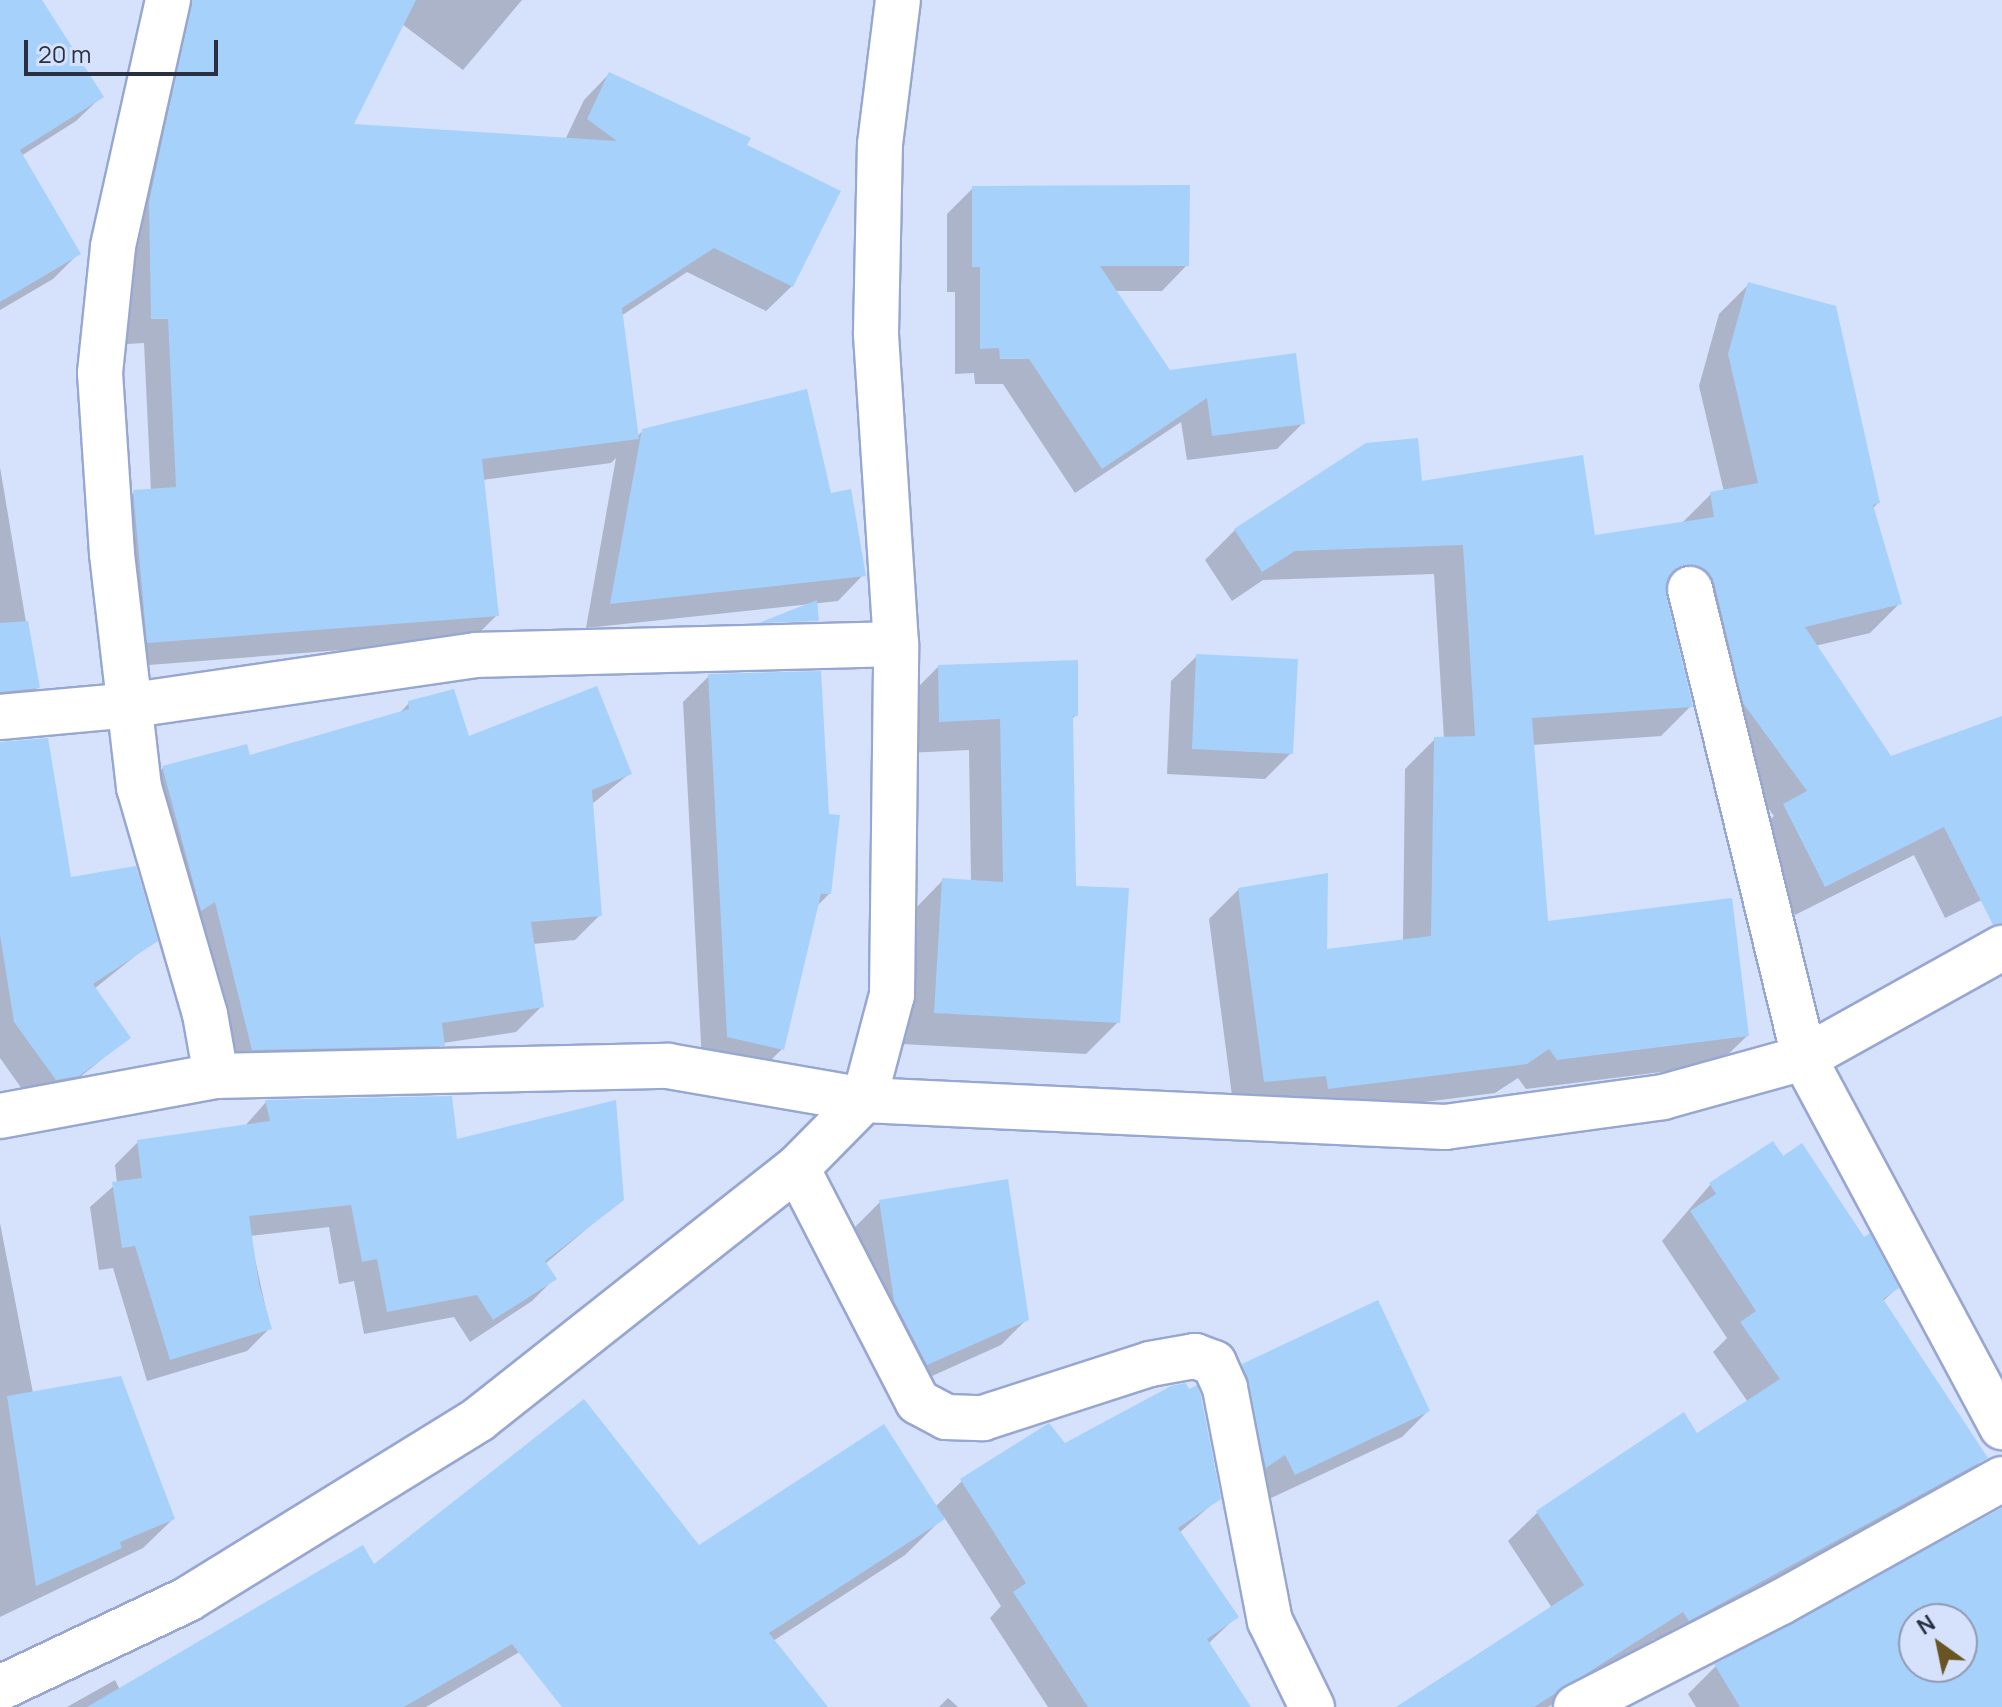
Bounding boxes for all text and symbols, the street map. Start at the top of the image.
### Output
scale bar [28,24,222,74]
text: 20 m [38,37,91,70]
north arrow [1898,1603,1978,1683]
text: N [1911,1608,1941,1641]

